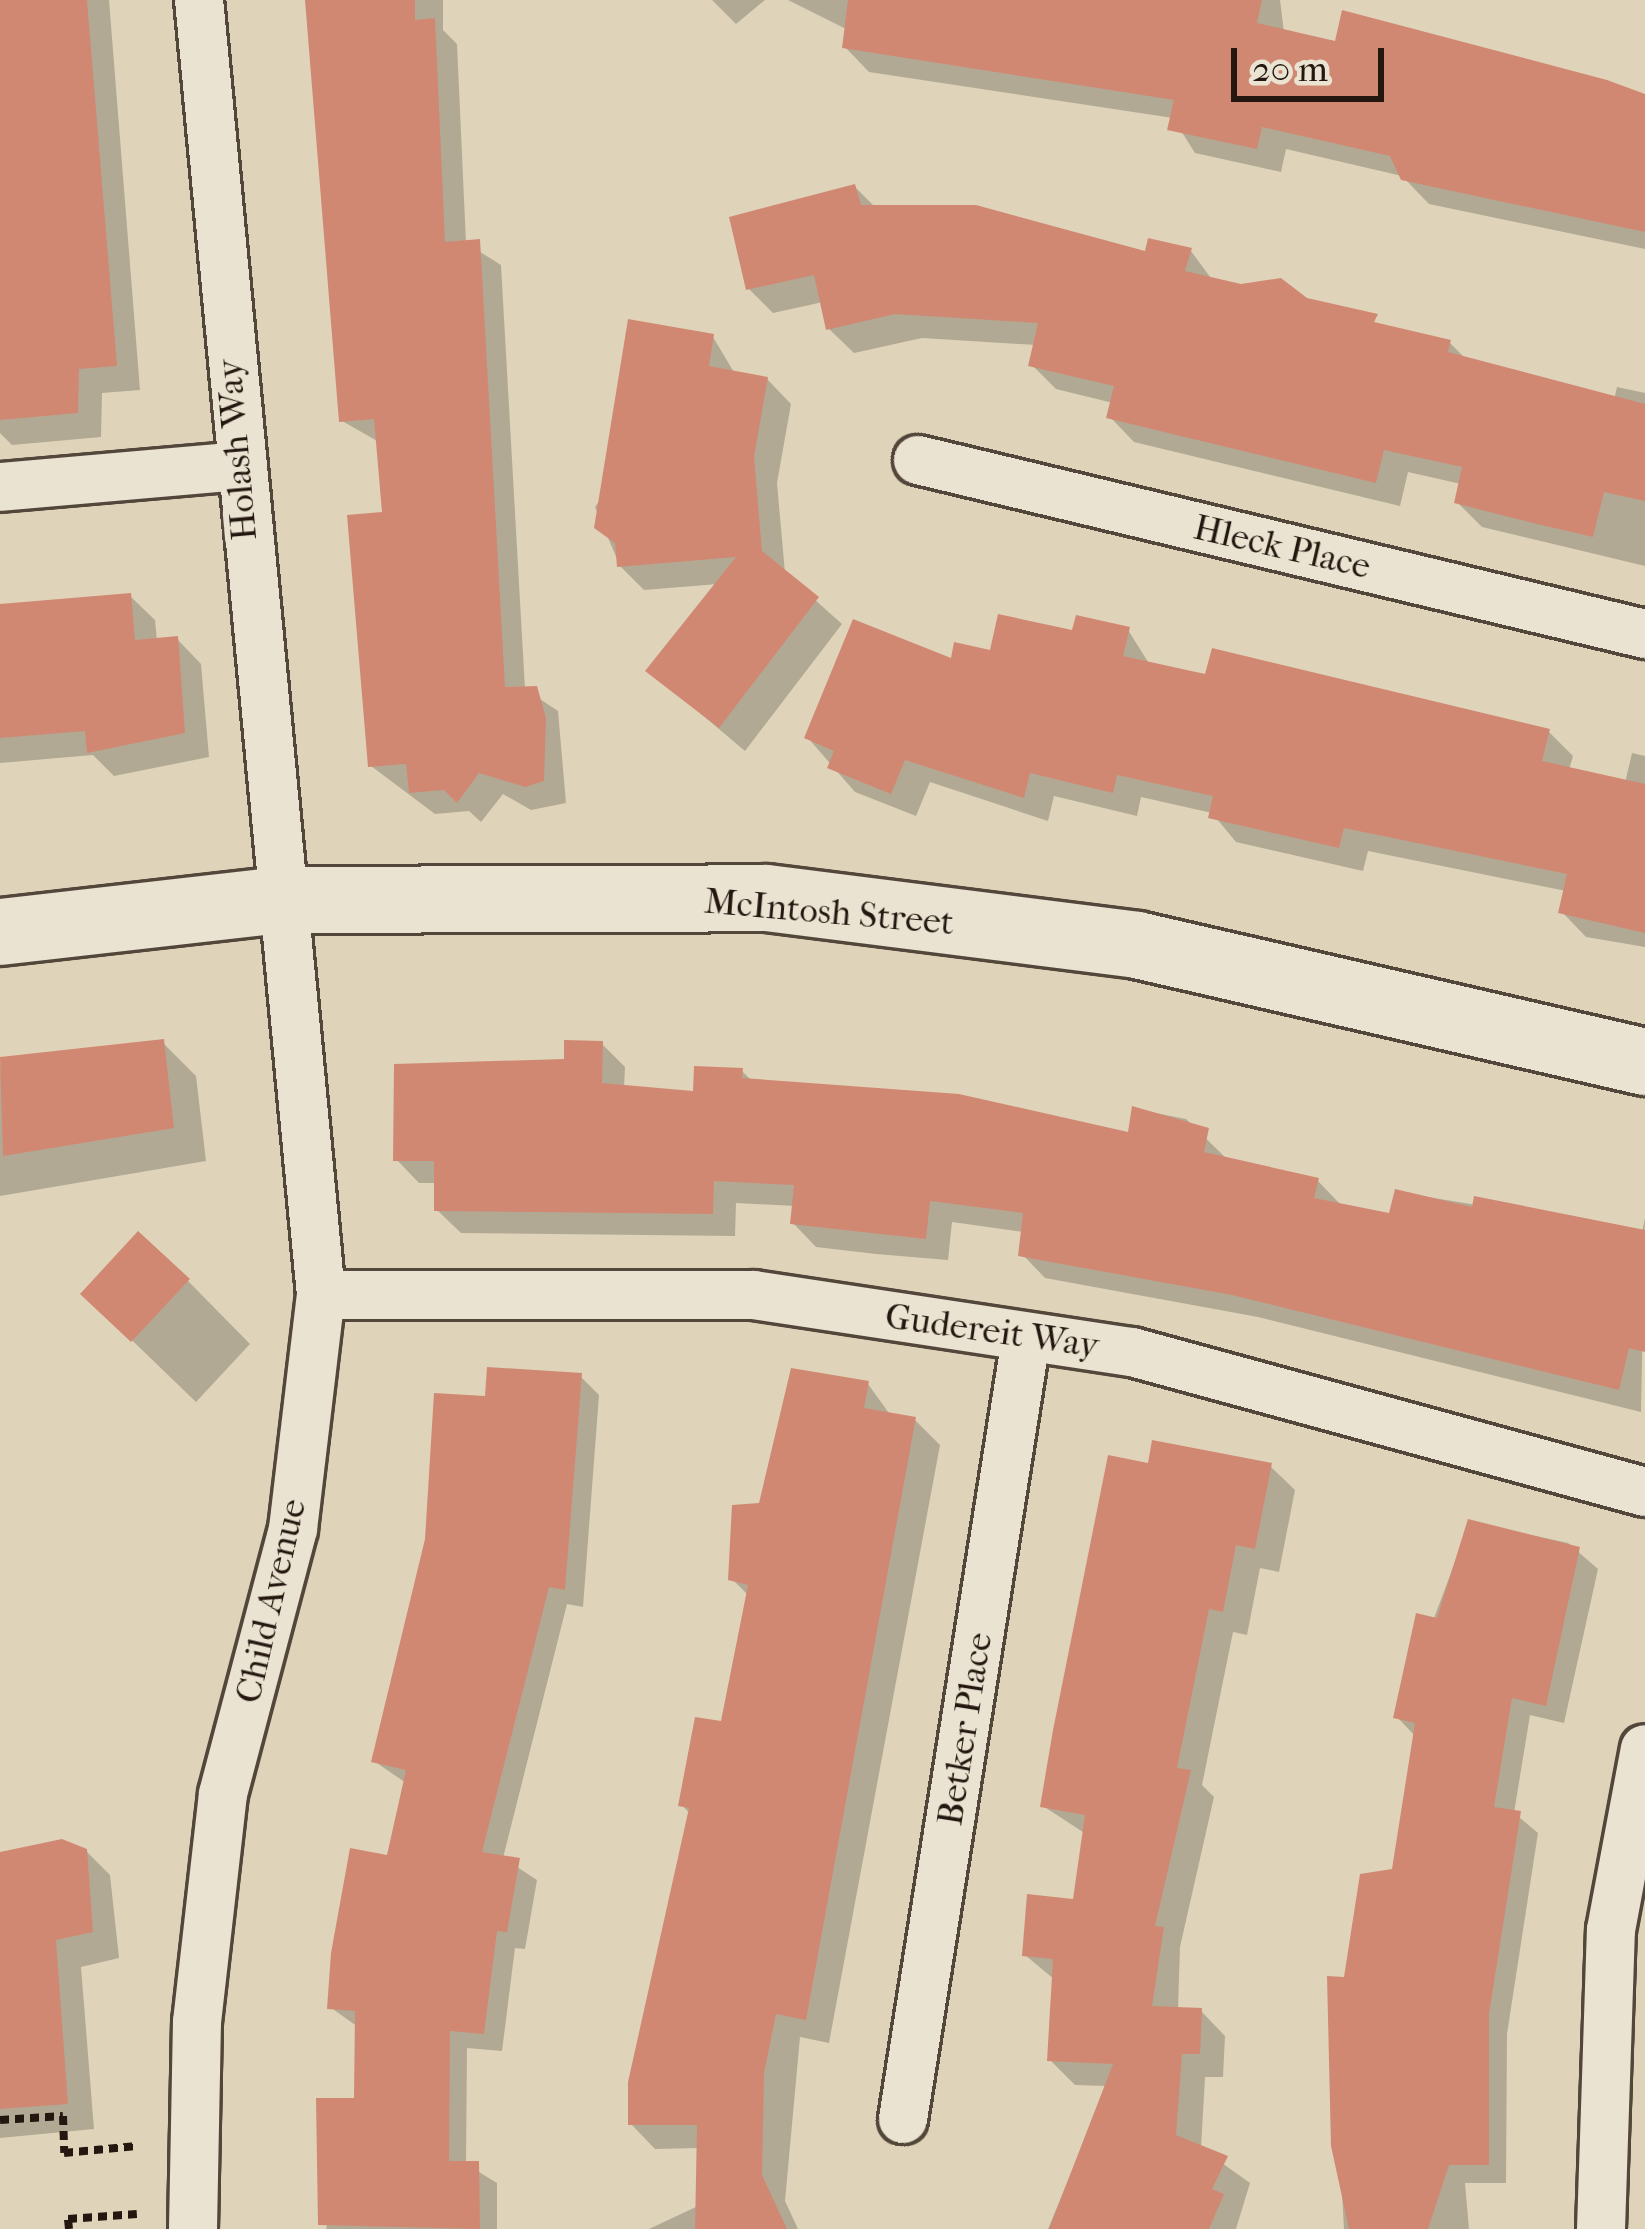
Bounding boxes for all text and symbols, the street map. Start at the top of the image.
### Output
scale bar [1237,24,1390,98]
text: 20 m [1252,48,1328,90]
street label: Holash Way [208,358,266,542]
street label: Hleck Place [1189,506,1375,588]
street label: McIntosh Street [703,880,955,944]
street label: Gudereit Way [882,1295,1102,1367]
street label: Child Avenue [227,1495,315,1707]
street label: Betker Place [928,1629,1002,1829]

